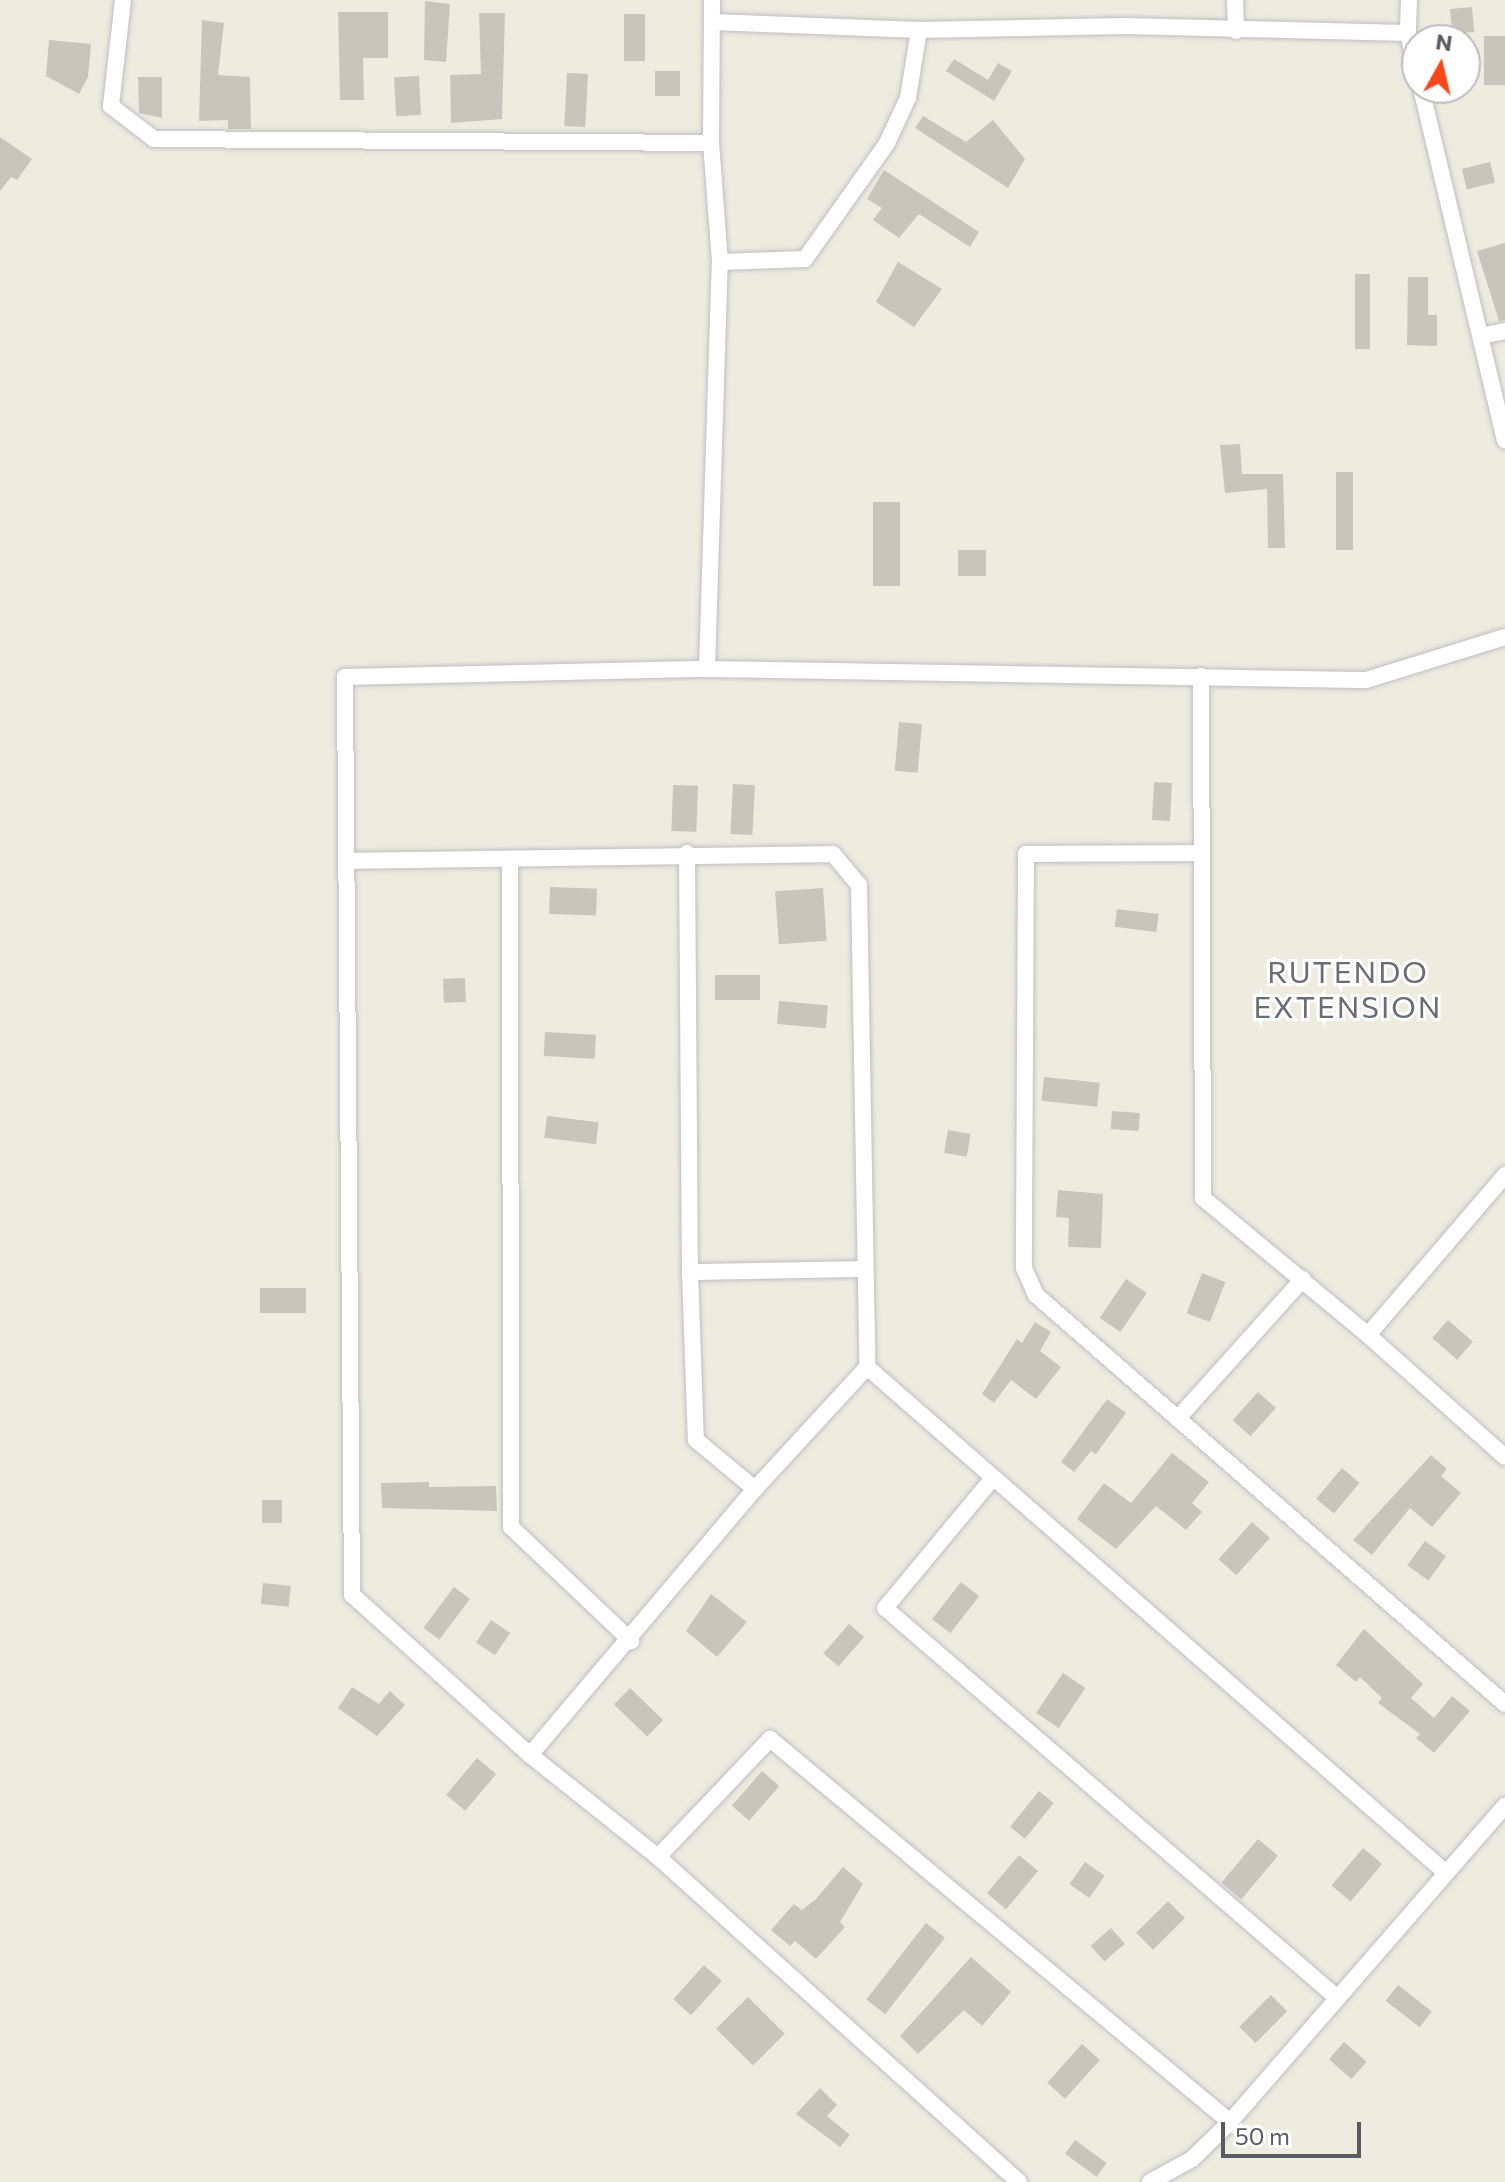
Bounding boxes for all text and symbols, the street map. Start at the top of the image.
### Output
north arrow [1401,24,1481,104]
text: N [1434,27,1454,56]
district label: RUTENDO EXTENSION [1254,953,1442,1024]
scale bar [1225,2106,1365,2156]
text: 50 m [1235,2121,1290,2150]

